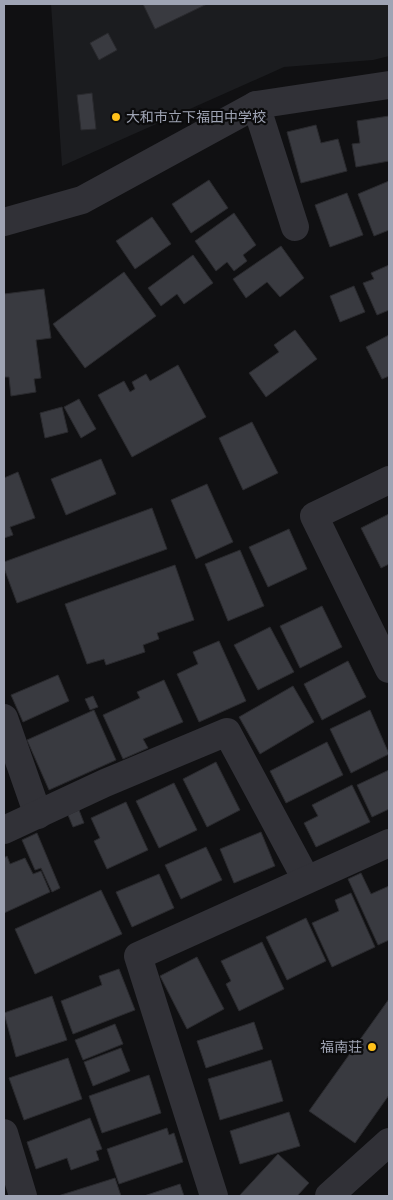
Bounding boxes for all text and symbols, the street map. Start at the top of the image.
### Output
place label: 大和市立下福田中学校 [126,109,266,126]
marker: 大和市立下福田中学校 [110,111,122,123]
place label: 福南荘 [320,1039,362,1056]
marker: 福南荘 [366,1041,378,1053]

